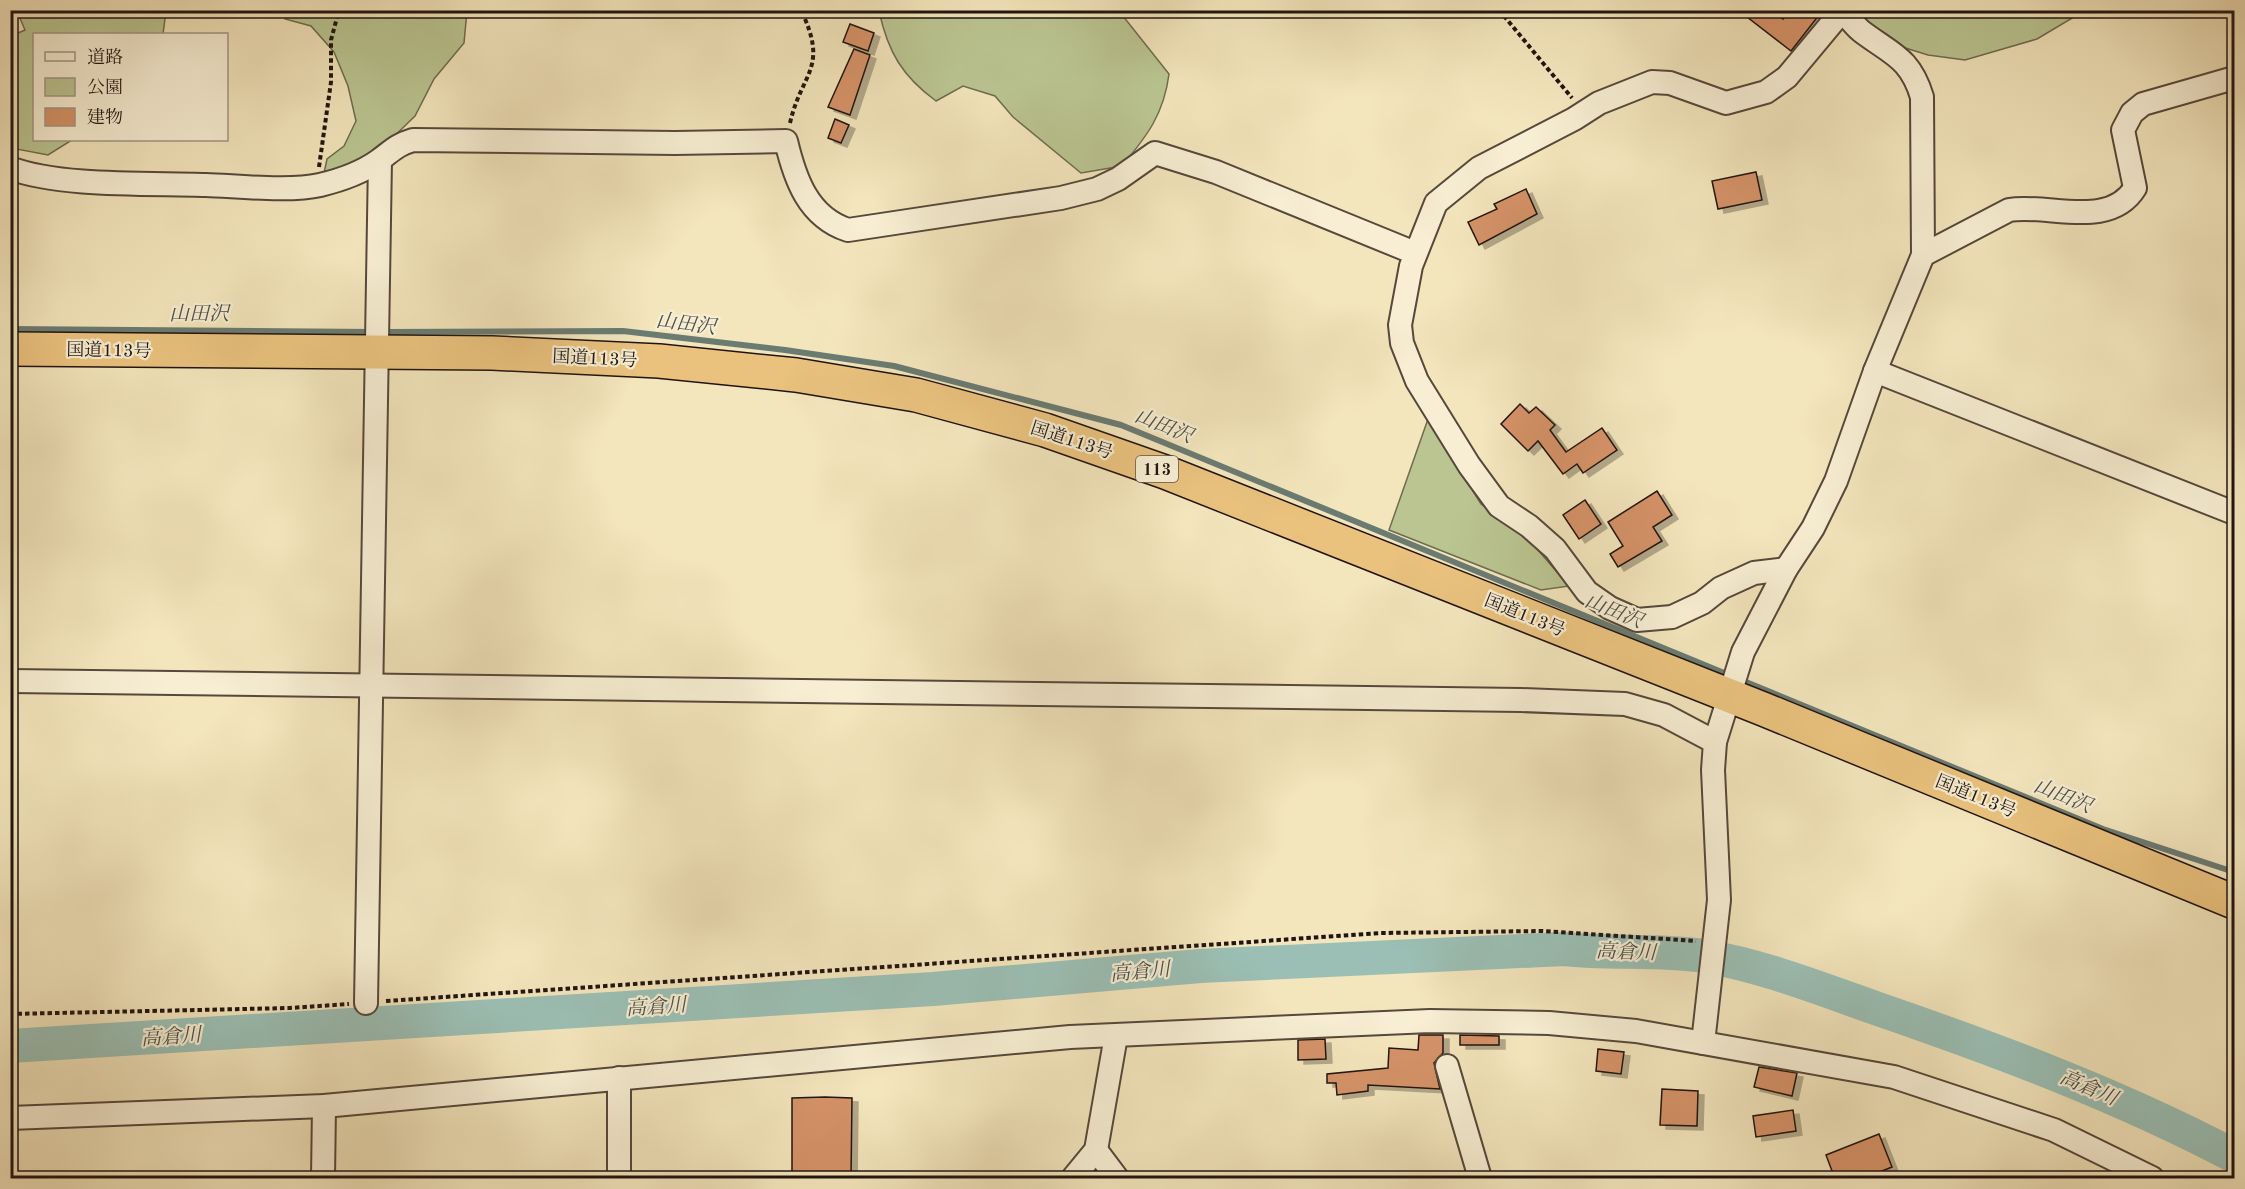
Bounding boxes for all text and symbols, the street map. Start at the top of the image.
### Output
legend [33,33,228,141]
text: 道路 [87,47,123,67]
text: 公園 [87,78,123,97]
text: 建物 [87,107,123,127]
water label: 山田沢 [169,303,232,325]
water label: 山田沢 [655,309,720,339]
street label: 国道113号 [66,339,152,361]
street label: 国道113号 [552,346,638,370]
water label: 山田沢 [1132,404,1198,448]
street label: 国道113号 [1028,417,1116,463]
road number: 113 [1136,456,1178,482]
water label: 山田沢 [1582,589,1648,633]
street label: 国道113号 [1482,590,1568,640]
street label: 国道113号 [1933,771,2019,821]
water label: 山田沢 [2031,774,2097,818]
water label: 高倉川 [1596,940,1658,964]
water label: 高倉川 [1109,958,1173,986]
water label: 高倉川 [625,994,689,1020]
water label: 高倉川 [140,1024,204,1050]
water label: 高倉川 [2057,1066,2122,1111]

